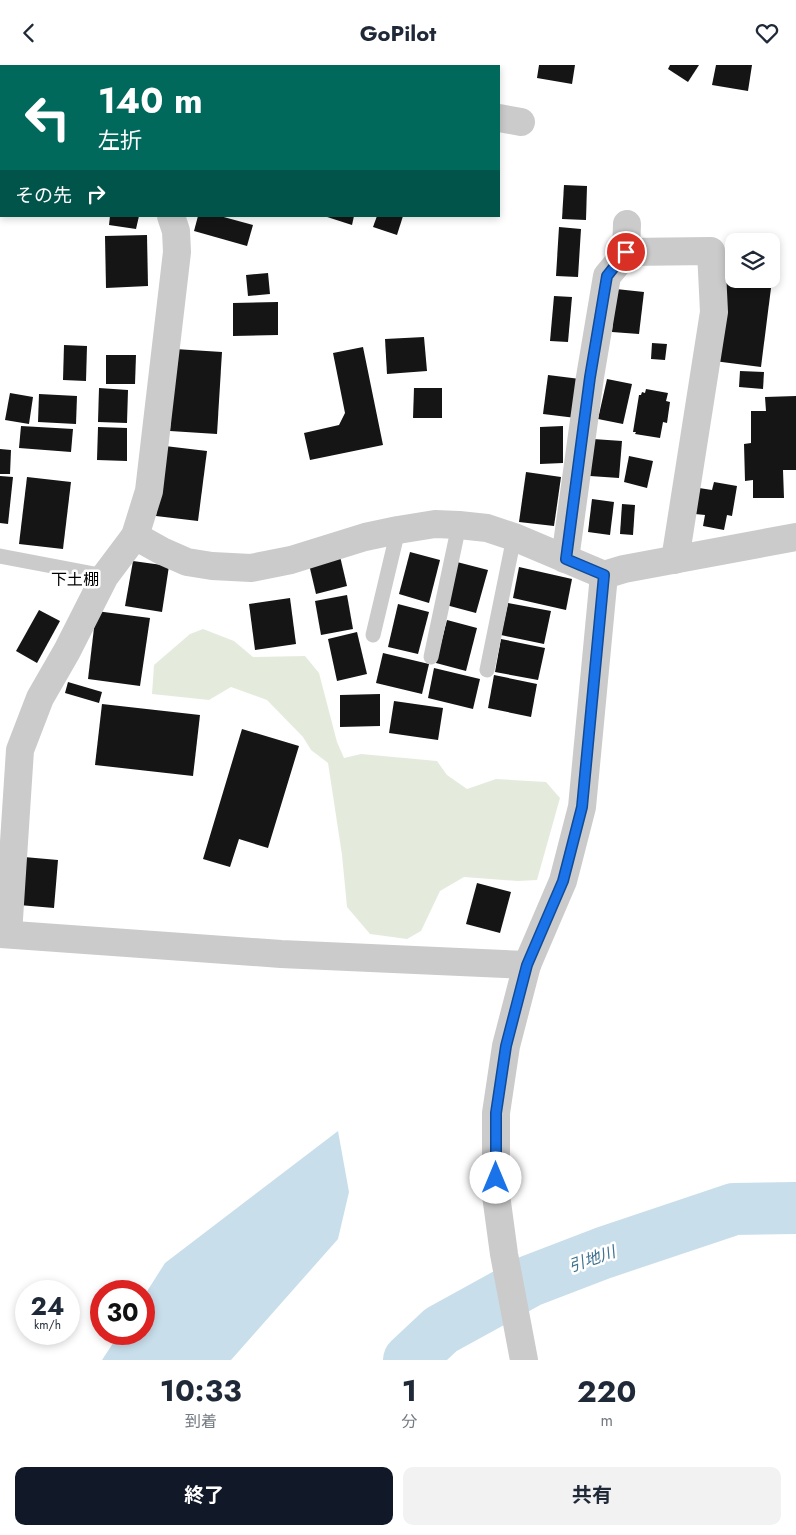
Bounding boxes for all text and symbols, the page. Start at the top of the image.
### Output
text: GoPilot [360,17,436,49]
icon: back [15,19,43,47]
icon: heart [753,19,781,47]
text: 140 m [98,76,203,126]
icon: left [15,85,80,150]
text: 左折 [98,124,142,156]
icon: right [82,180,110,208]
text: その先 [15,182,72,209]
pin [605,231,647,273]
map controls [725,233,780,288]
button: layers [725,233,780,288]
icon: arrive [612,238,640,266]
district label: 下土棚 [51,568,99,591]
position arrow [469,1151,521,1203]
water label: 引地川 [566,1240,620,1278]
speed limit sign: 30 [90,1280,155,1345]
text: 24 [31,1288,64,1324]
text: km/h [34,1316,61,1334]
text: 10:33 [160,1369,242,1412]
text: 1 [402,1369,417,1412]
text: 220 [577,1370,636,1413]
text: m [600,1409,613,1432]
text: 到着 [185,1410,217,1433]
text: 分 [401,1410,417,1433]
button: 終了 [15,1467,393,1525]
button: 共有 [403,1467,781,1525]

